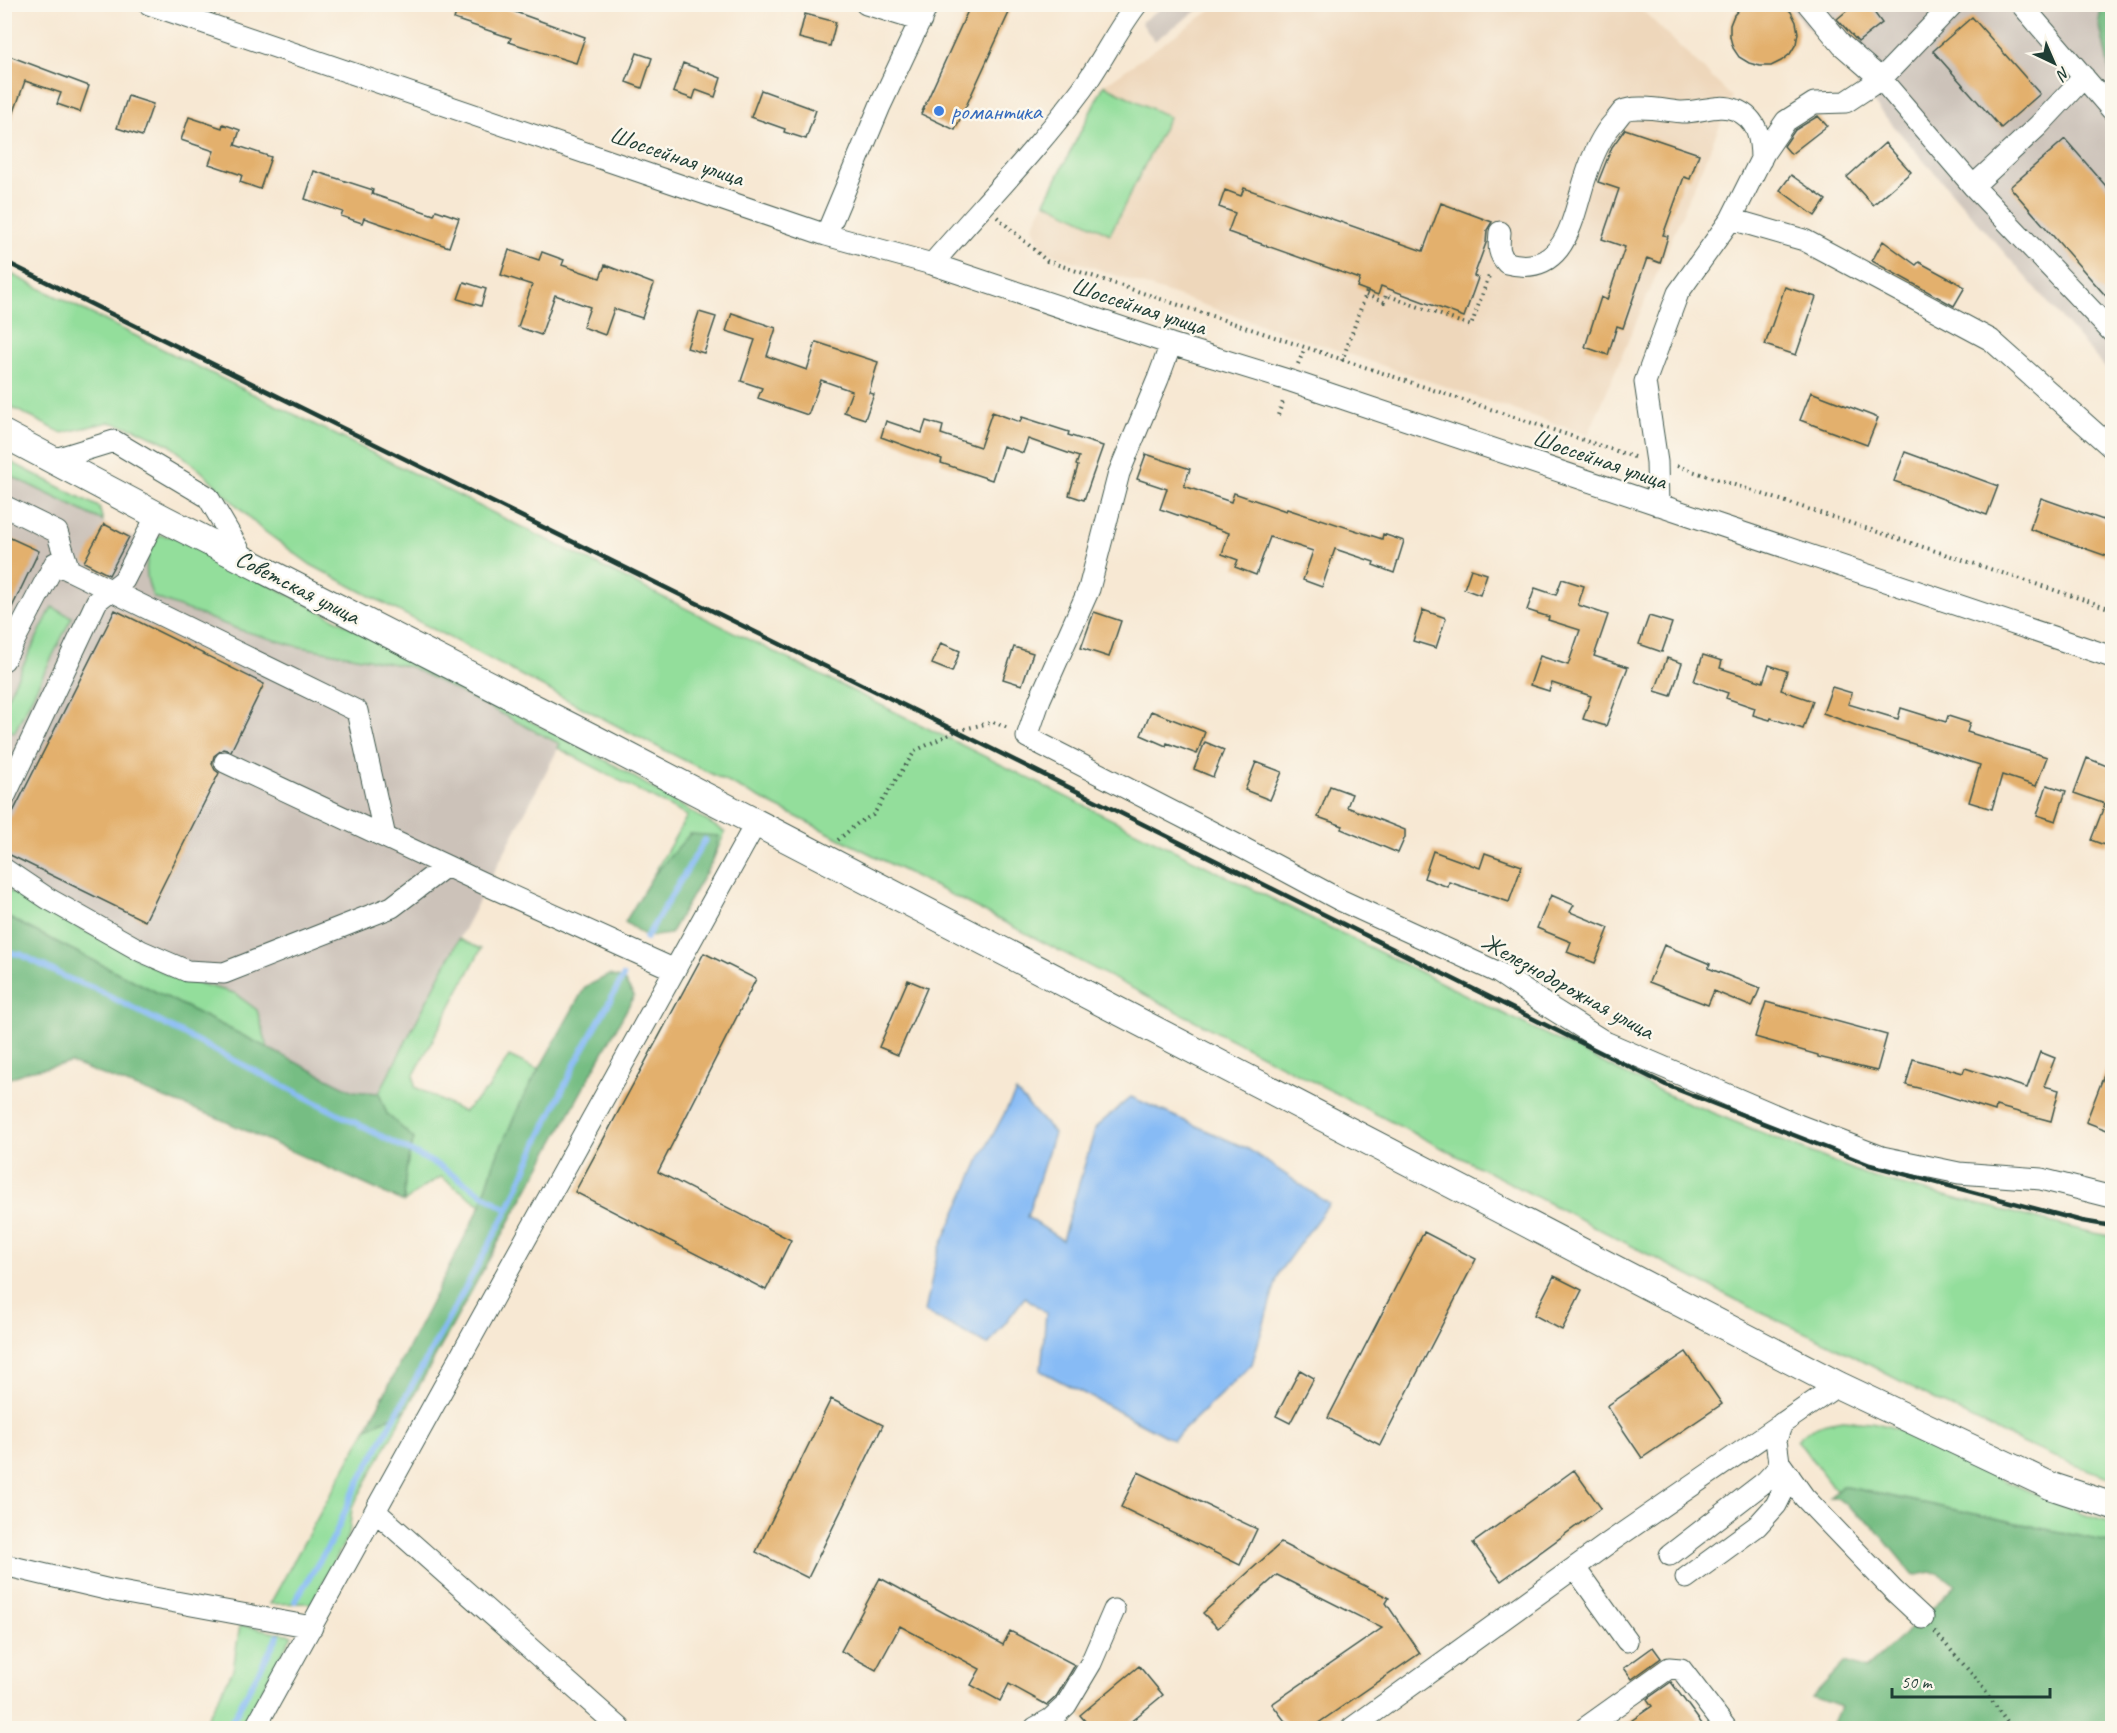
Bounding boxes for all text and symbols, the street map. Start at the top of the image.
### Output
north arrow [2024,33,2084,93]
text: N [2051,62,2074,86]
place label: романтика [951,96,1044,126]
marker: романтика [932,104,946,118]
street label: Шоссейная улица [606,119,749,193]
street label: Шоссейная улица [1068,270,1211,342]
street label: Шоссейная улица [1529,422,1672,496]
street label: Советская улица [231,543,366,632]
street label: Железнодорожная улица [1476,926,1661,1047]
scale bar [1892,1661,2050,1699]
text: 50 m [1901,1671,1934,1693]

